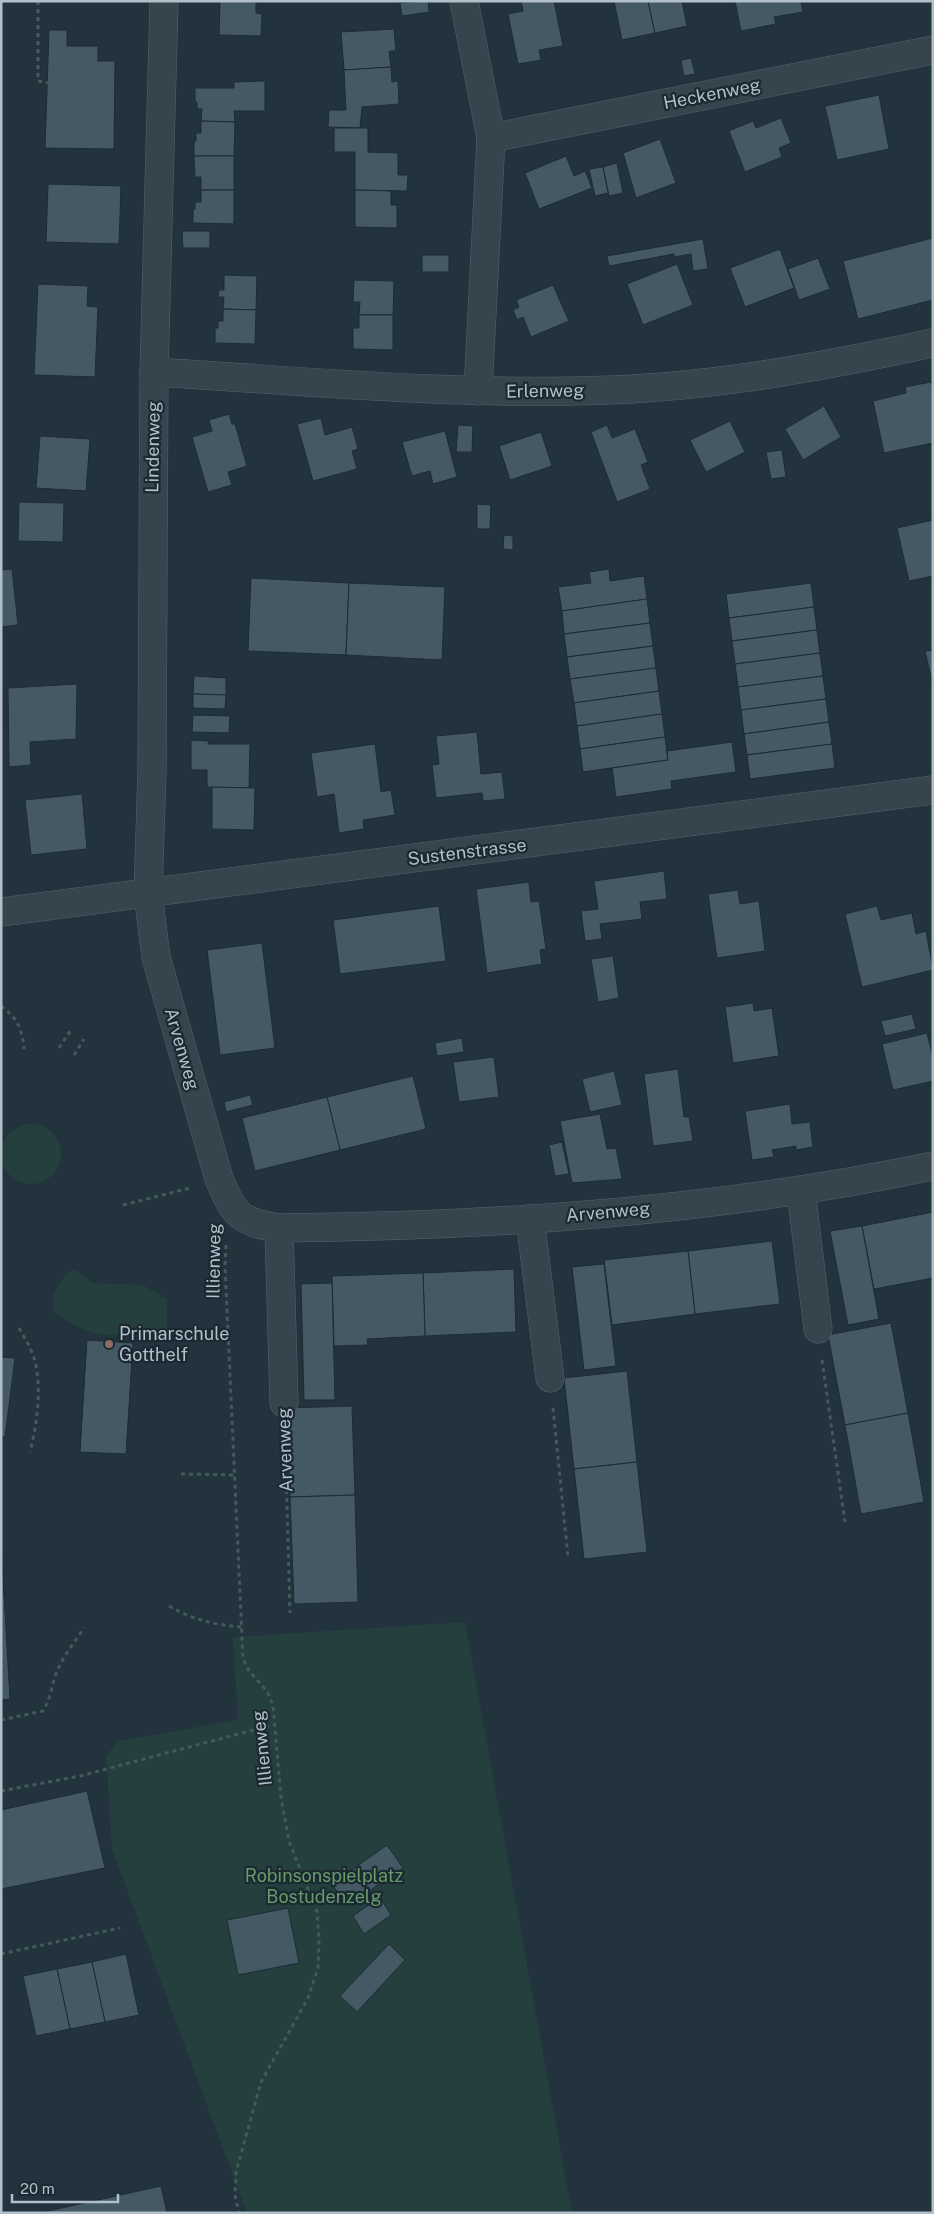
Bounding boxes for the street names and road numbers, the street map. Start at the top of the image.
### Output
street label: Heckenweg [661,74,762,113]
street label: Erlenweg [506,379,584,402]
street label: Lindenweg [141,401,164,493]
street label: Sustenstrasse [406,834,528,869]
street label: Arvenweg [161,1005,204,1092]
street label: Arvenweg [565,1197,651,1226]
street label: Illienweg [202,1223,225,1299]
street label: Arvenweg [273,1407,296,1493]
street label: Illienweg [247,1709,276,1787]

